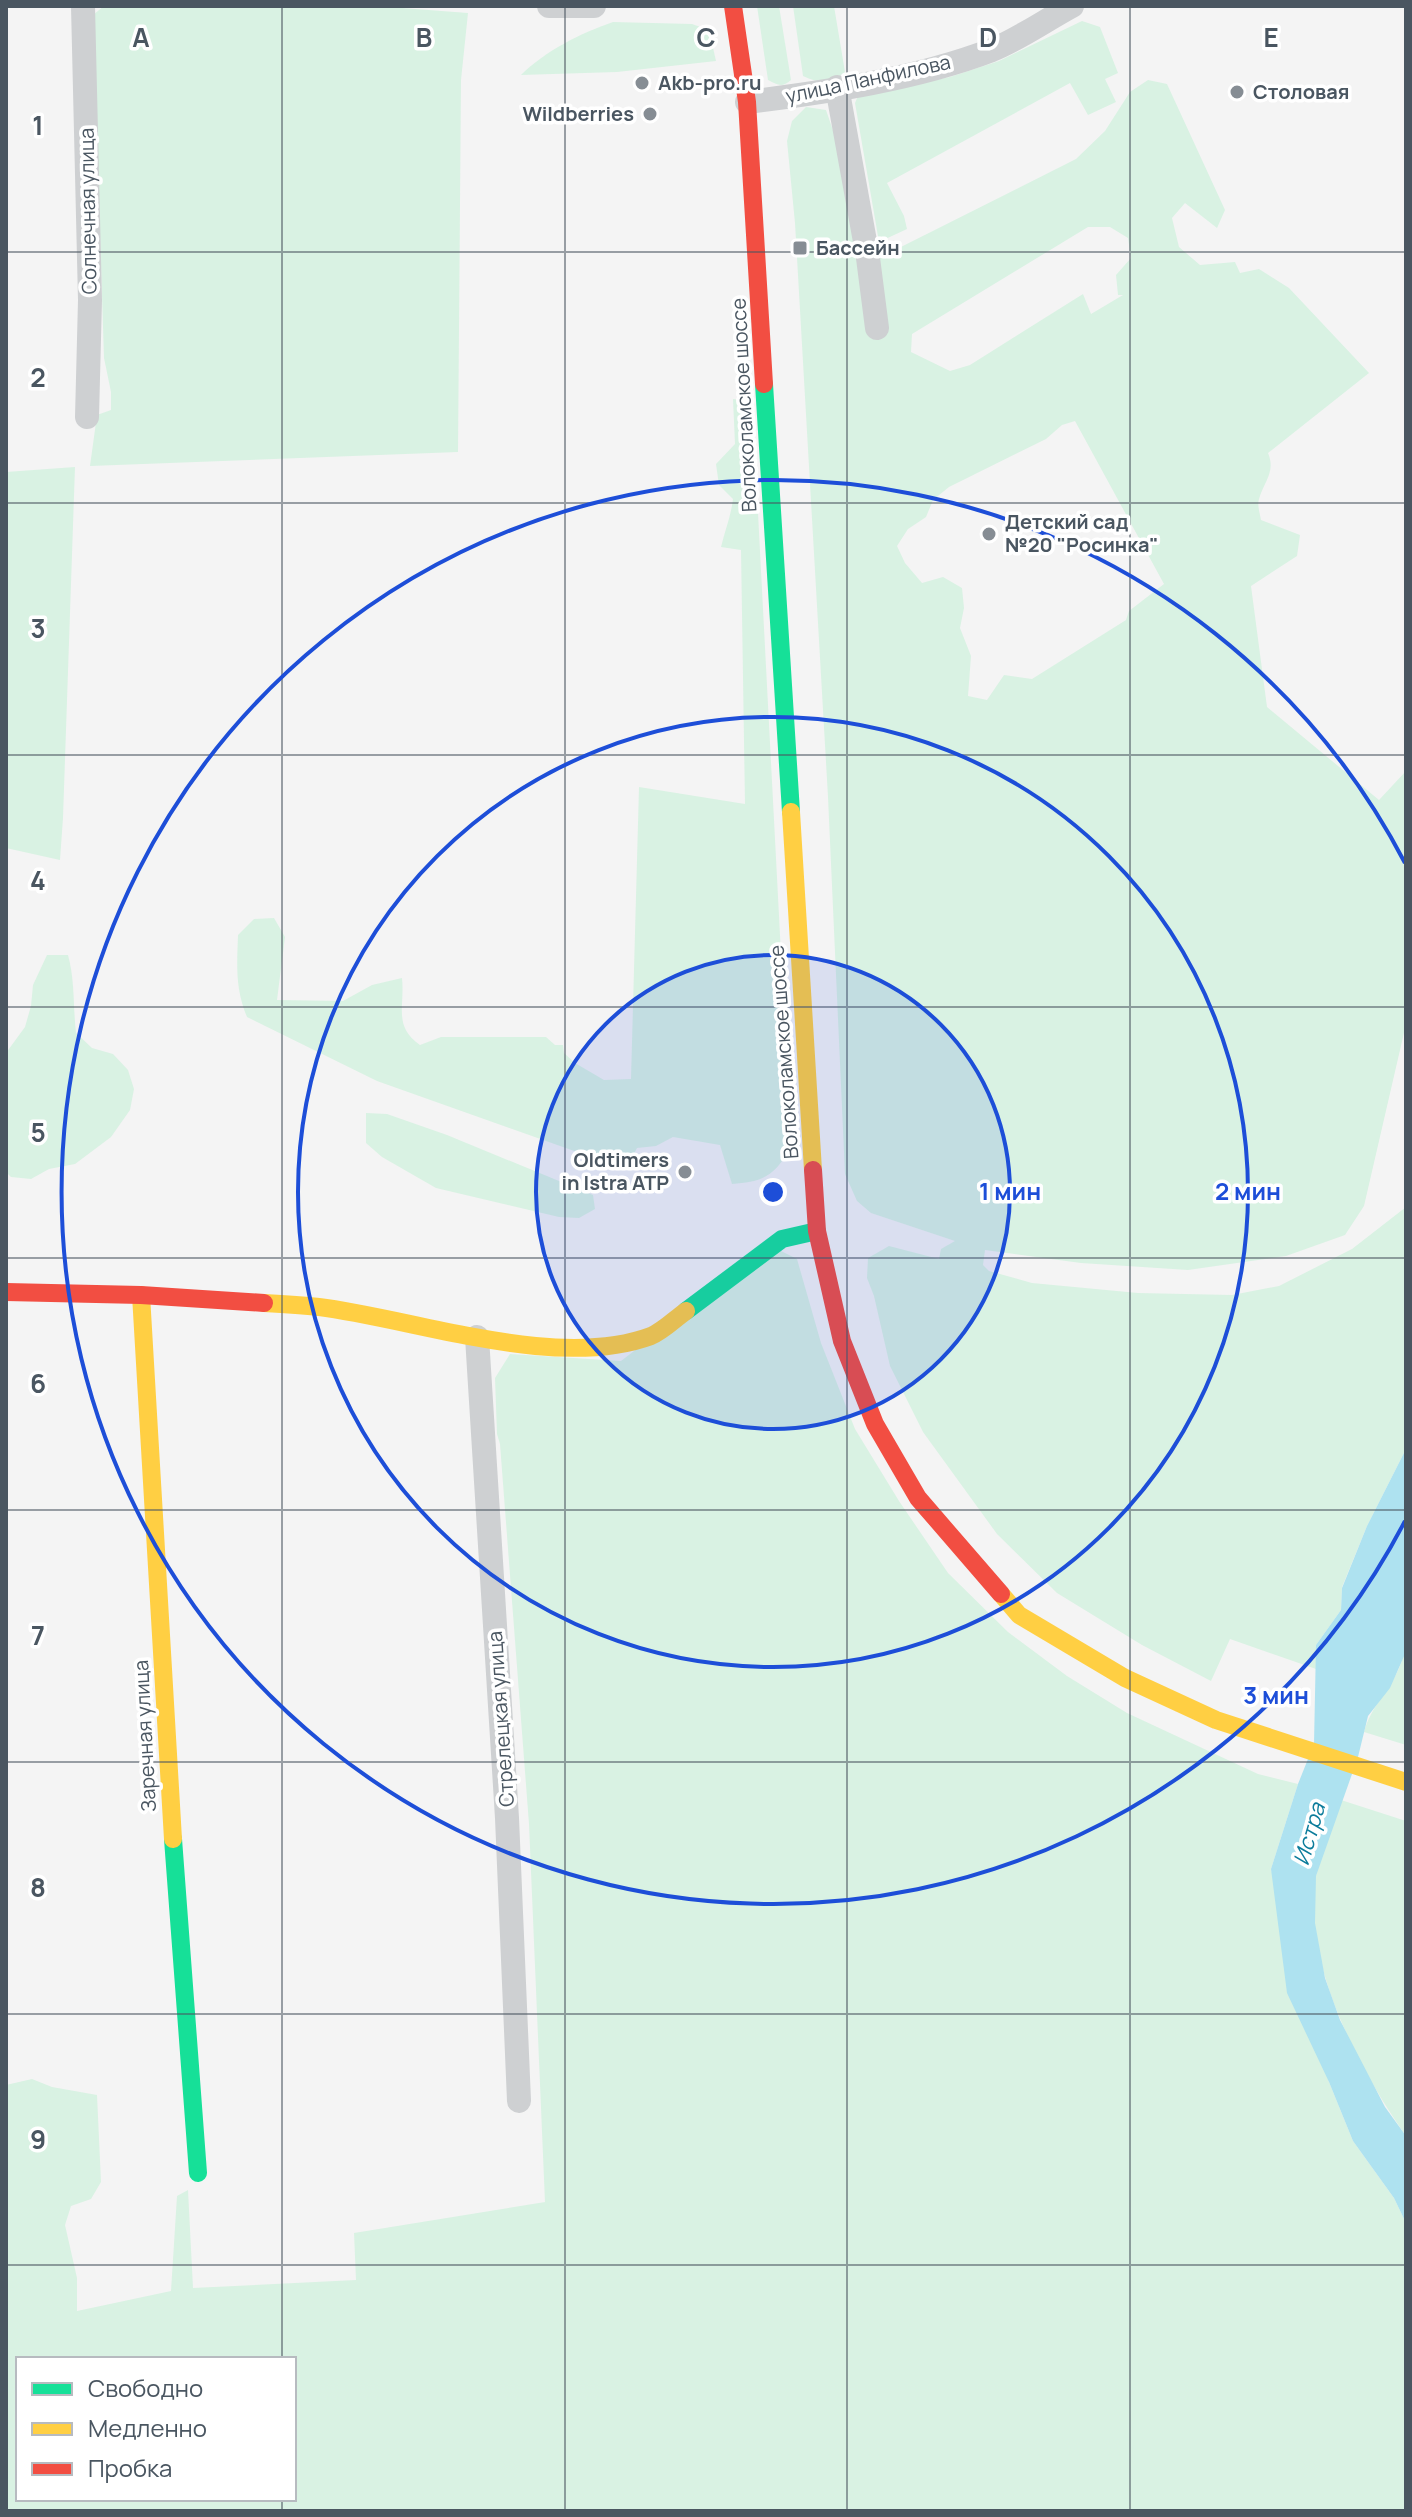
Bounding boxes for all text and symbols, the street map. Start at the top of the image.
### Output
text: A [132,19,150,55]
text: B [416,19,432,55]
text: C [696,19,716,55]
text: D [979,19,997,55]
text: E [1263,19,1279,55]
street label: улица Панфилова [783,48,953,109]
place label: Akb-pro.ru [658,69,762,96]
marker: Akb-pro.ru [633,74,651,92]
place label: Столовая [1253,78,1349,105]
marker: Столовая [1228,83,1246,101]
place label: Wildberries [523,100,634,127]
marker: Wildberries [641,105,659,123]
text: 1 [32,107,44,143]
street label: Солнечная улица [73,128,102,294]
place label: Бассейн [816,234,900,261]
marker: Бассейн [791,239,809,257]
street label: Волоколамское шоссе [724,297,763,513]
text: 2 [30,359,46,395]
place label: Детский сад №20 "Росинка" [1005,508,1159,558]
marker: Детский сад №20 "Росинка" [980,525,998,543]
text: 3 [30,610,46,646]
text: 4 [30,862,46,898]
street label: Волоколамское шоссе [763,944,804,1160]
text: 5 [30,1114,46,1150]
place label: Oldtimers in Istra ATP [561,1146,669,1196]
marker: Oldtimers in Istra ATP [676,1163,694,1181]
text: 1 мин [979,1174,1041,1207]
text: 2 мин [1215,1174,1281,1207]
centre of rings [759,1178,787,1206]
text: 6 [30,1365,46,1401]
text: 7 [31,1617,45,1653]
street label: Стрелецкая улица [481,1630,520,1808]
street label: Заречная улица [127,1659,162,1813]
text: 3 мин [1243,1678,1309,1711]
water label: Истра [1286,1798,1333,1869]
text: 8 [30,1869,46,1905]
text: 9 [30,2121,46,2157]
legend [16,2357,296,2501]
text: Свободно [88,2371,203,2404]
text: Медленно [88,2411,207,2444]
text: Пробка [88,2451,172,2484]

